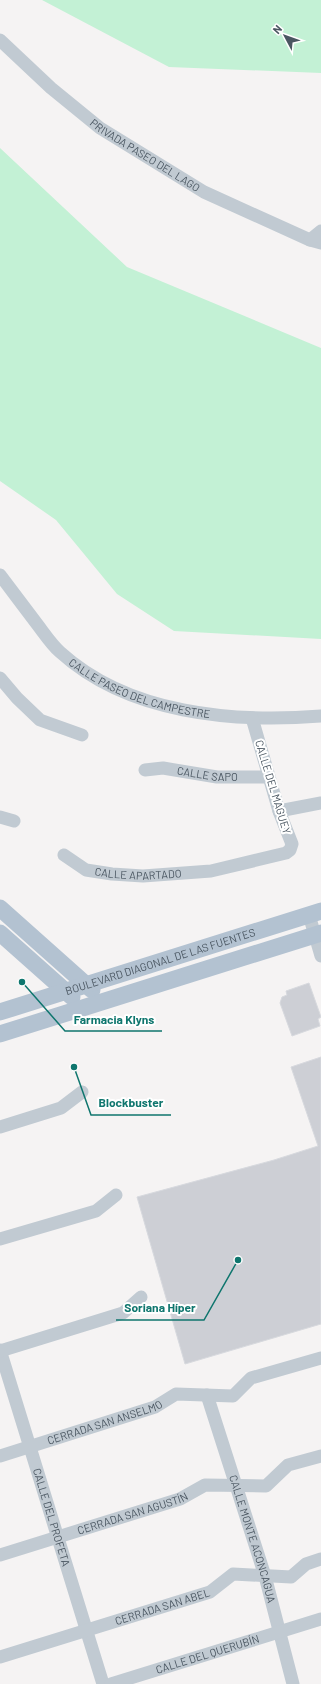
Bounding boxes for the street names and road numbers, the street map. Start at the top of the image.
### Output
street label: PRIVADA PASEO DEL LAGO [88,116,203,194]
street label: CALLE PASEO DEL CAMPESTRE [67,655,211,720]
street label: CALLE DEL MAGUEY [253,738,294,836]
street label: CALLE SAPO [176,763,238,783]
street label: CALLE APARTADO [94,864,182,882]
street label: BOULEVARD DIAGONAL DE LAS FUENTES [64,925,257,997]
street label: CERRADA SAN ANSELMO [45,1397,165,1447]
street label: CALLE DEL PROFETA [31,1466,73,1568]
street label: CALLE MONTE ACONCAGUA [227,1473,279,1604]
street label: CERRADA SAN AGUSTÍN [76,1489,190,1537]
street label: CERRADA SAN ABEL [113,1585,211,1627]
street label: CALLE DEL QUERUBÍN [154,1632,261,1676]

